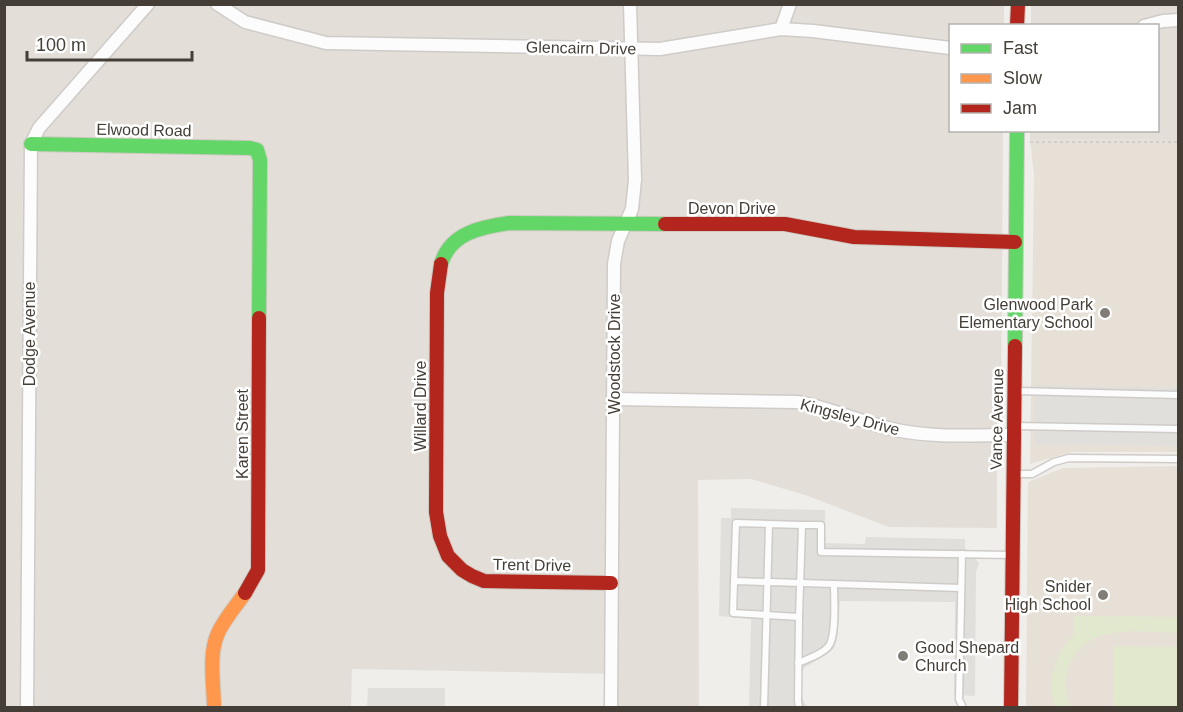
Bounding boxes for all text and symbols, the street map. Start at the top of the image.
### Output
scale bar [27,24,192,62]
legend [949,24,1159,132]
text: 100 m [36,35,86,55]
text: Fast [1003,38,1038,58]
street label: Glencairn Drive [526,39,636,57]
text: Slow [1003,68,1043,88]
text: Jam [1003,98,1037,118]
street label: Elwood Road [96,121,192,139]
street label: Devon Drive [688,200,776,217]
street label: Dodge Avenue [21,282,38,386]
street label: Woodstock Drive [606,294,623,414]
place label: Glenwood Park Elementary School [959,296,1094,331]
marker: Glenwood Park Elementary School [1098,306,1112,320]
street label: Willard Drive [412,361,429,451]
street label: Vance Avenue [988,368,1006,470]
street label: Karen Street [234,389,251,479]
street label: Kingsley Drive [798,396,902,438]
street label: Trent Drive [493,556,572,574]
place label: Snider High School [1005,578,1092,613]
marker: Snider High School [1096,588,1110,602]
place label: Good Shepard Church [915,639,1019,674]
marker: Good Shepard Church [896,649,910,663]

